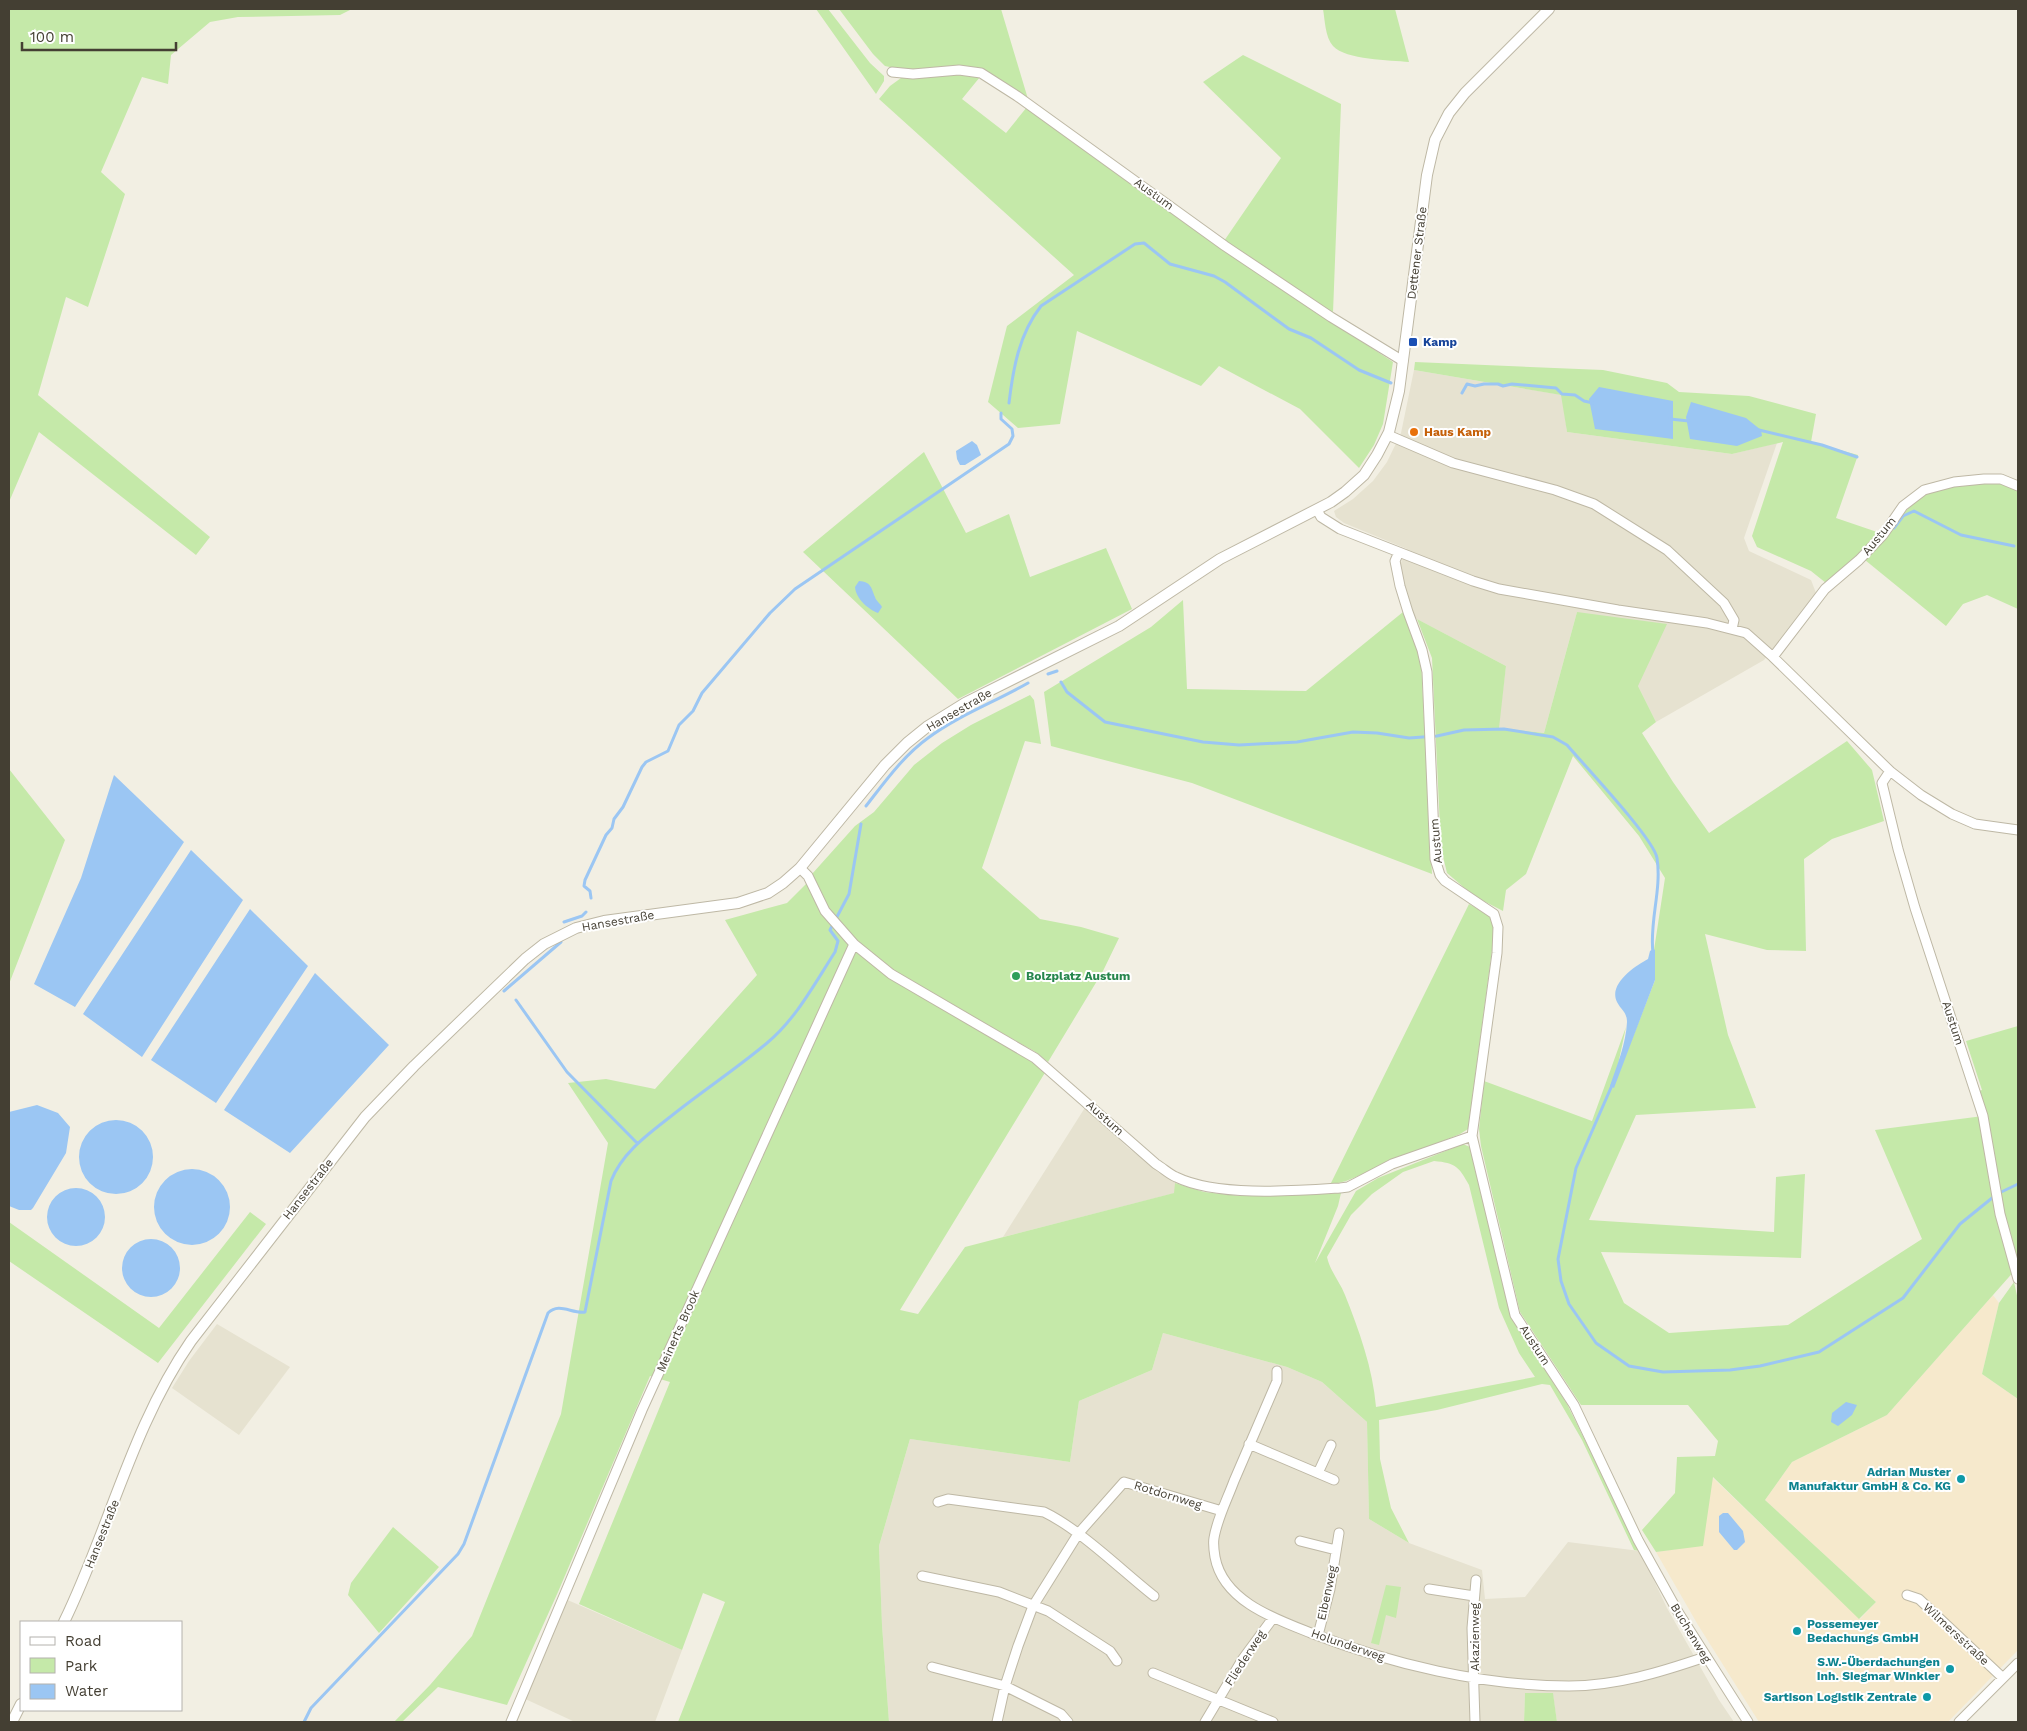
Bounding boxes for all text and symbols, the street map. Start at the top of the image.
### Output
scale bar [22,20,176,52]
text: 100 m [30,28,74,46]
street label: Austum [1132,175,1176,213]
street label: Dettener Straße [1404,206,1430,300]
place label: Kamp [1423,335,1457,349]
marker: Kamp [1407,336,1419,348]
place label: Haus Kamp [1424,425,1492,439]
marker: Haus Kamp [1408,426,1420,438]
street label: Austum [1859,514,1899,558]
street label: Hansestraße [924,686,994,734]
street label: Austum [1427,818,1445,864]
street label: Hansestraße [581,908,655,934]
place label: Bolzplatz Austum [1026,969,1130,983]
marker: Bolzplatz Austum [1010,970,1022,982]
street label: Austum [1939,999,1967,1047]
street label: Austum [1083,1098,1127,1138]
street label: Hansestraße [280,1156,336,1222]
street label: Meinerts Brook [654,1288,702,1374]
street label: Austum [1517,1322,1553,1368]
place label: Adrian Muster Manufaktur GmbH & Co. KG [1789,1465,1952,1493]
marker: Adrian Muster Manufaktur GmbH & Co. KG [1955,1473,1967,1485]
street label: Rotdornweg [1132,1478,1204,1512]
street label: Hansestraße [82,1497,122,1571]
street label: Eibenweg [1314,1564,1340,1622]
street label: Wilmersstraße [1920,1600,1992,1668]
street label: Buchenweg [1668,1601,1715,1666]
street label: Akazienweg [1468,1602,1482,1671]
place label: Possemeyer Bedachungs GmbH [1807,1617,1919,1645]
legend [20,1621,182,1711]
marker: Possemeyer Bedachungs GmbH [1791,1625,1803,1637]
street label: Holunderweg [1309,1626,1387,1664]
street label: Fliederweg [1222,1627,1269,1688]
text: Road [65,1632,102,1650]
place label: S.W.-Überdachungen Inh. Siegmar Winkler [1817,1655,1941,1683]
text: Park [65,1657,98,1675]
marker: S.W.-Überdachungen Inh. Siegmar Winkler [1944,1663,1956,1675]
text: Water [65,1682,108,1700]
place label: Sartison Logistik Zentrale [1764,1690,1917,1704]
marker: Sartison Logistik Zentrale [1921,1691,1933,1703]

